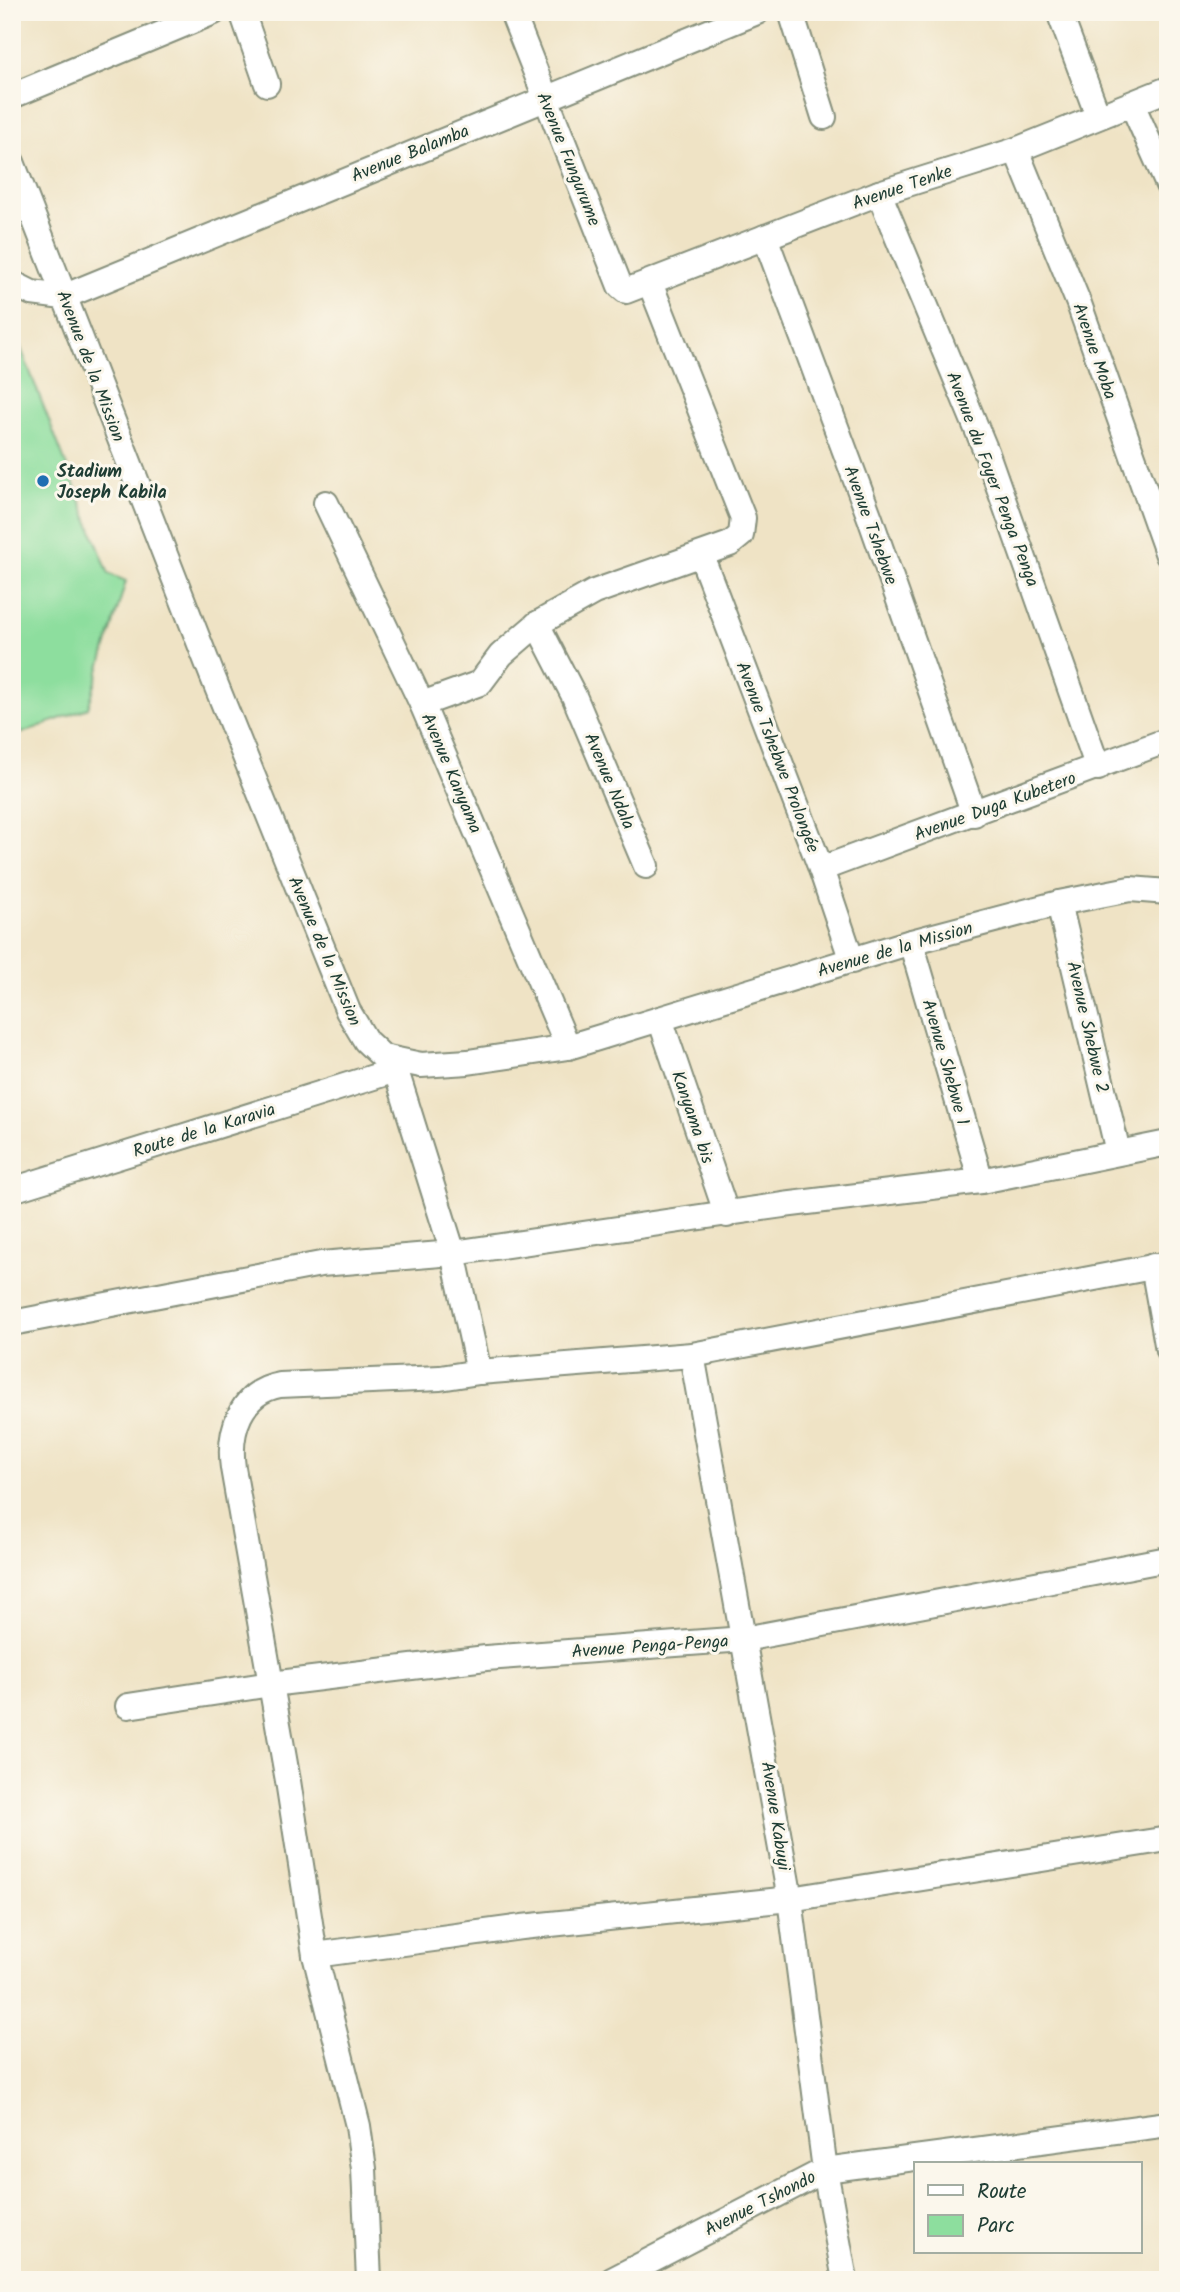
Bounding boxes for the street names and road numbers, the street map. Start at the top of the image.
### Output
street label: Avenue Fungurume [528,88,608,231]
street label: Avenue Balamba [347,117,474,191]
street label: Avenue Tenke [849,158,956,219]
street label: Avenue de la Mission [47,286,132,447]
street label: Avenue Moba [1064,299,1124,404]
street label: Avenue du Foyer Penga Penga [937,368,1046,591]
street label: Avenue Tshebwe [835,462,905,589]
street label: Avenue Tshebwe Prolongée [727,658,826,857]
street label: Avenue Kanyama [412,709,489,838]
street label: Avenue Ndala [575,729,642,835]
street label: Avenue Duga Kubetero [910,765,1081,850]
street label: Avenue de la Mission [279,872,368,1031]
street label: Avenue de la Mission [814,914,977,986]
street label: Avenue Shebwe 2 [1057,958,1116,1096]
street label: Avenue Shebwe 1 [913,996,976,1129]
street label: Kanyama bis [662,1067,721,1168]
street label: Route de la Karavia [130,1096,279,1167]
street label: Avenue Penga-Penga [571,1628,730,1667]
street label: Avenue Kabuyi [752,1760,798,1874]
street label: Avenue Tshondo [700,2164,822,2245]

